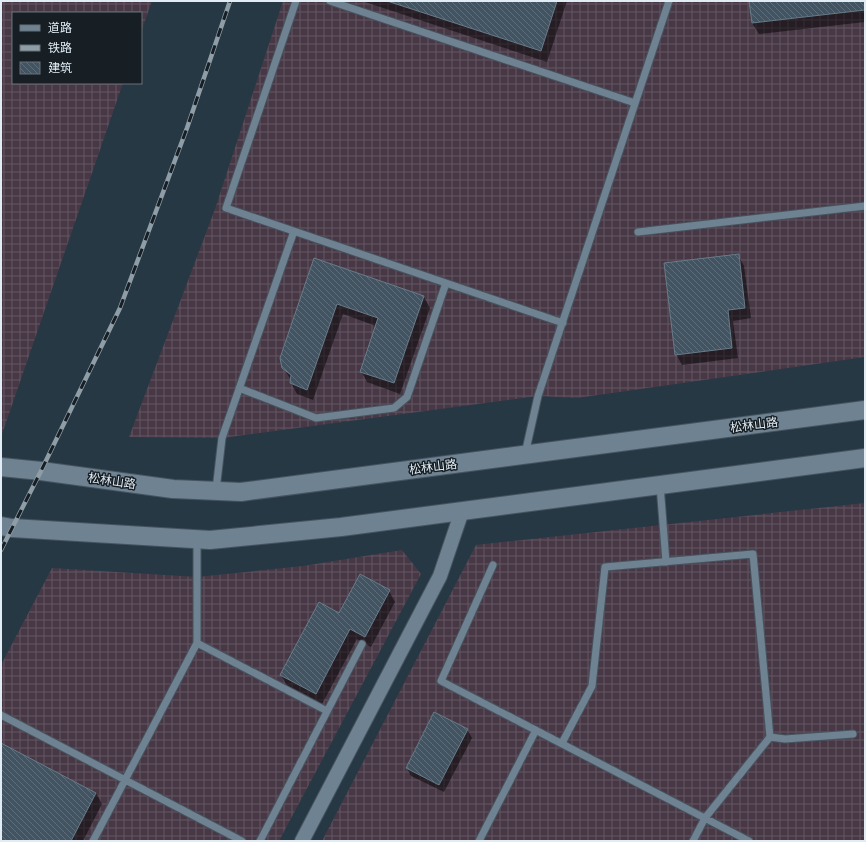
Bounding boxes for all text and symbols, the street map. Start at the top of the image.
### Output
legend [12,12,142,84]
text: 道路 [48,20,72,34]
text: 铁路 [48,40,72,54]
text: 建筑 [48,60,72,74]
street label: 松林山路 [729,414,779,434]
street label: 松林山路 [408,456,458,476]
street label: 松林山路 [87,470,137,490]

